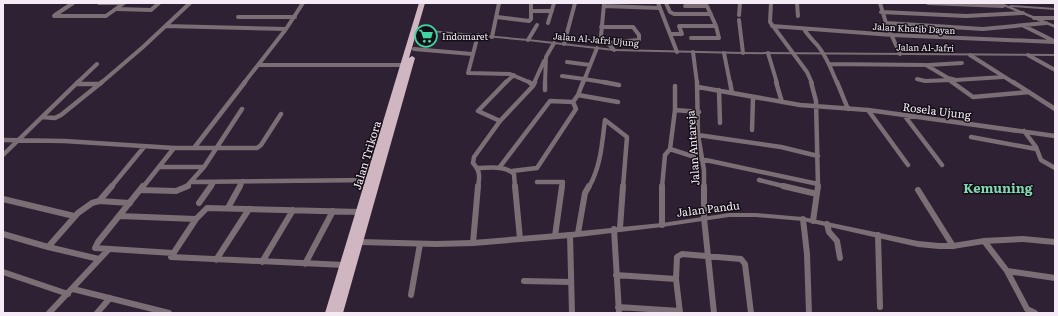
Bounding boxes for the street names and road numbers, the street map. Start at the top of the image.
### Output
street label: Jalan Khatib Dayan [872,19,956,37]
street label: Jalan Al-Jafri Ujung [552,28,641,50]
street label: Jalan Al-Jafri [896,39,954,55]
street label: Rosela Ujung [902,98,973,122]
street label: Jalan Antareja [681,110,703,186]
street label: Jalan Trikora [348,118,384,191]
street label: Jalan Pandu [675,196,741,220]

